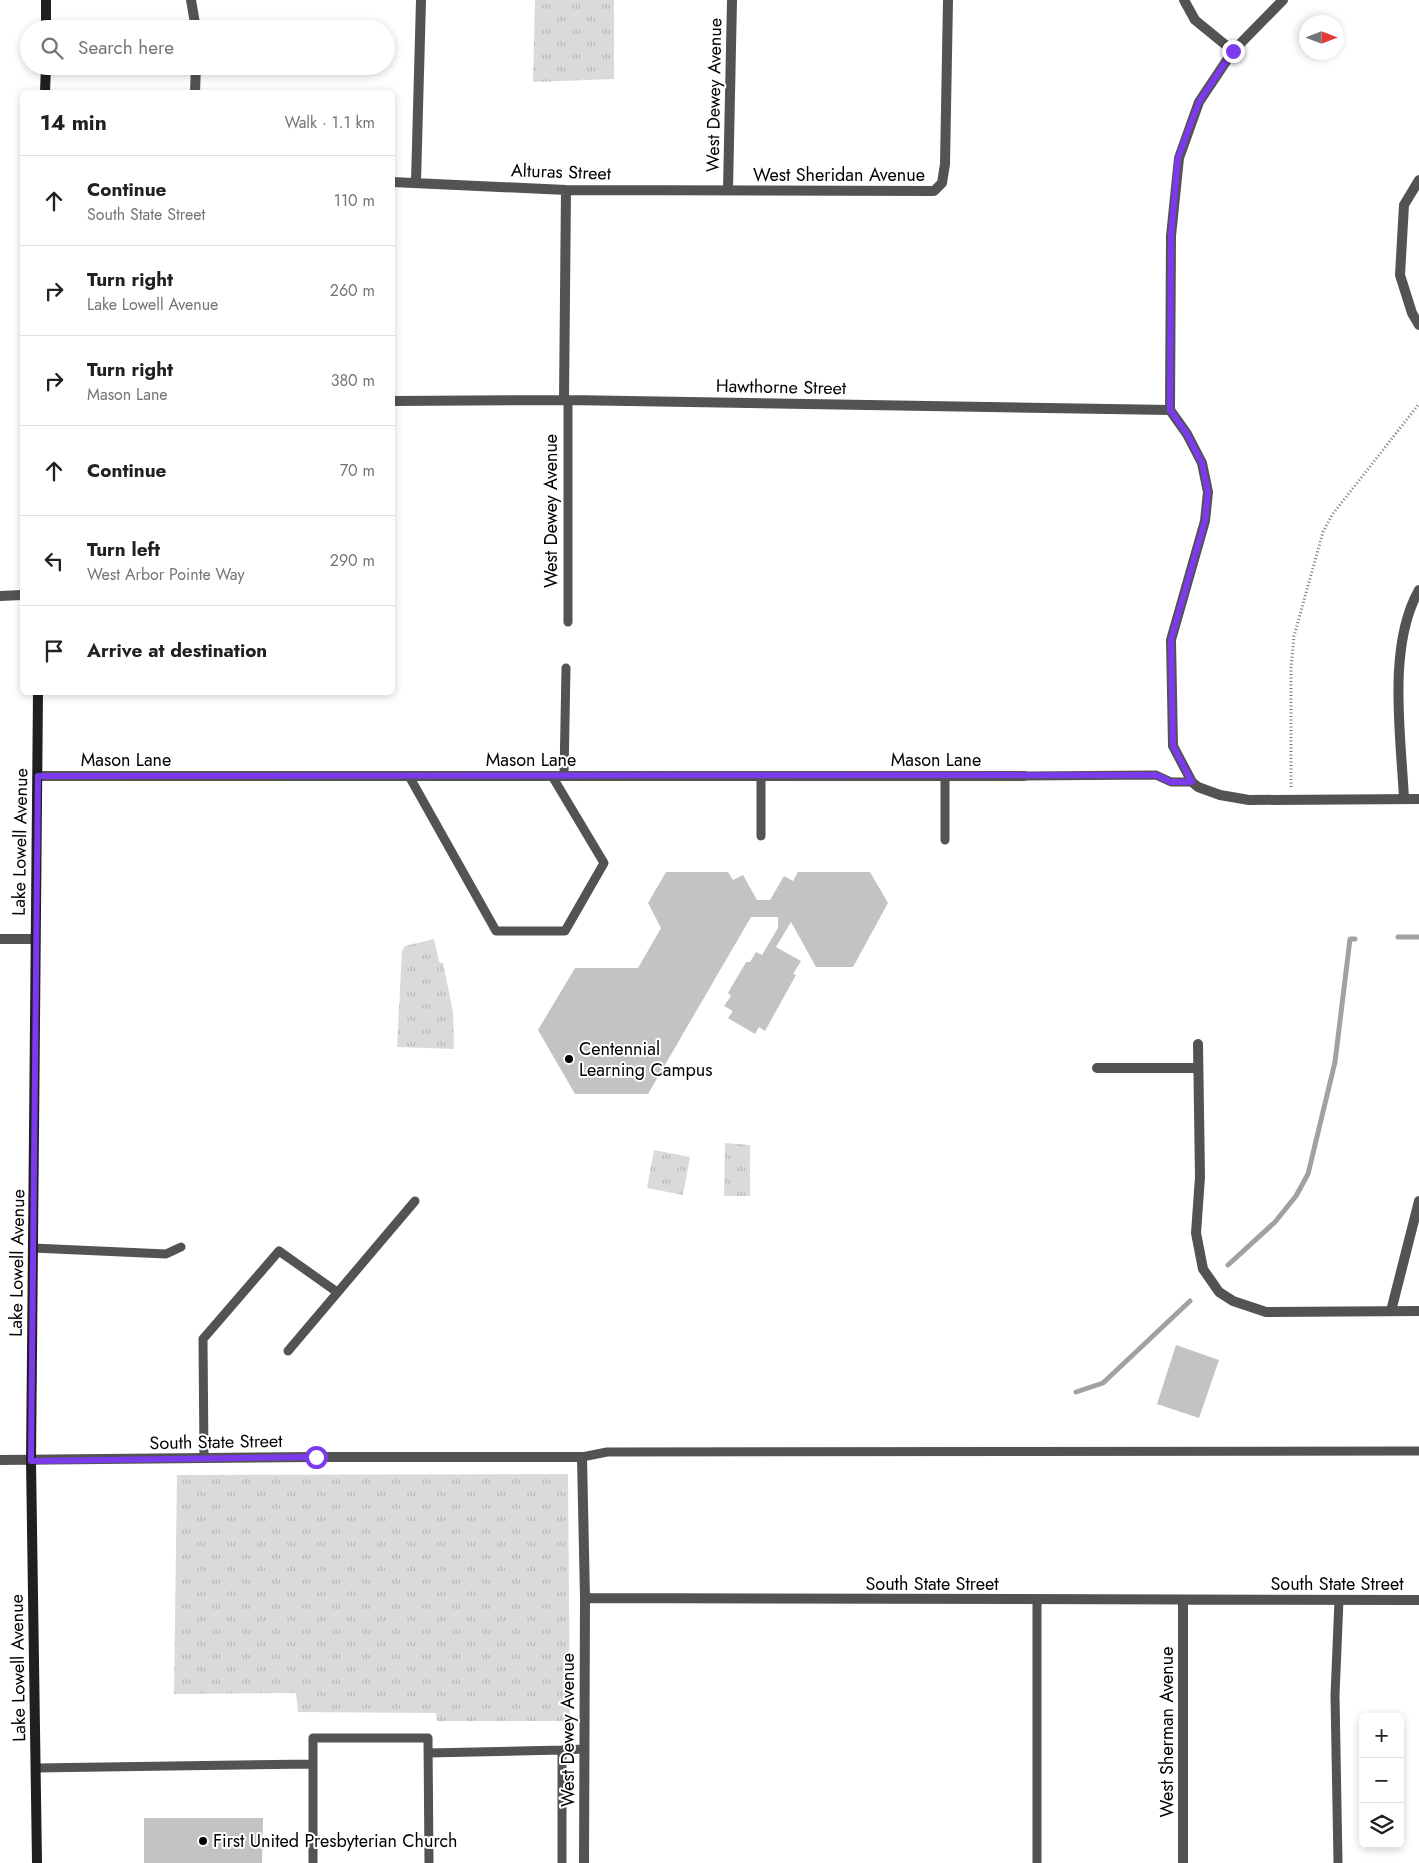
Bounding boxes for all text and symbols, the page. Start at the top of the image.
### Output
north arrow [1299,15,1344,60]
street label: West Dewey Avenue [700,18,728,172]
search box [20,20,395,75]
icon: search [38,34,66,62]
text: Search here [78,34,174,61]
route end [1222,40,1245,63]
text: 14 min [40,108,107,138]
text: Walk · 1.1 km [284,111,375,134]
street label: Alturas Street [510,157,612,187]
street label: West Sheridan Avenue [753,162,925,188]
text: Continue [87,176,166,203]
icon: ahead [40,187,68,215]
text: 110 m [334,189,375,212]
text: South State Street [87,203,205,226]
text: Turn right [87,266,173,293]
icon: right [40,277,68,305]
text: 260 m [330,279,375,302]
text: Lake Lowell Avenue [87,293,218,316]
text: Turn right [87,356,173,383]
icon: right [40,367,68,395]
text: 380 m [331,369,375,392]
street label: Hawthorne Street [716,373,847,401]
text: Mason Lane [87,383,168,406]
street label: West Dewey Avenue [538,434,564,588]
icon: ahead [40,457,68,485]
text: Continue [87,457,166,484]
text: 70 m [340,459,375,482]
text: Turn left [87,536,160,563]
icon: left [40,547,68,575]
text: 290 m [330,549,375,572]
text: West Arbor Pointe Way [87,563,244,586]
icon: arrive [40,637,68,665]
text: Arrive at destination [87,637,267,664]
street label: Mason Lane [81,747,171,773]
street label: Mason Lane [486,747,576,773]
street label: Mason Lane [891,747,981,773]
street label: Lake Lowell Avenue [6,768,34,916]
place label: Centennial Learning Campus [579,1036,712,1083]
marker: Centennial Learning Campus [563,1053,575,1065]
street label: Lake Lowell Avenue [3,1189,31,1337]
street label: South State Street [149,1428,283,1456]
route start [305,1446,328,1469]
street label: South State Street [865,1571,999,1597]
street label: South State Street [1270,1571,1404,1597]
street label: Lake Lowell Avenue [4,1594,32,1742]
street label: West Sherman Avenue [1154,1647,1180,1818]
street label: West Dewey Avenue [555,1653,581,1807]
map controls [1359,1713,1404,1848]
button: + [1359,1713,1404,1758]
button: − [1359,1758,1404,1803]
button: layers [1359,1803,1404,1848]
place label: First United Presbyterian Church [213,1828,457,1854]
marker: First United Presbyterian Church [197,1835,209,1847]

